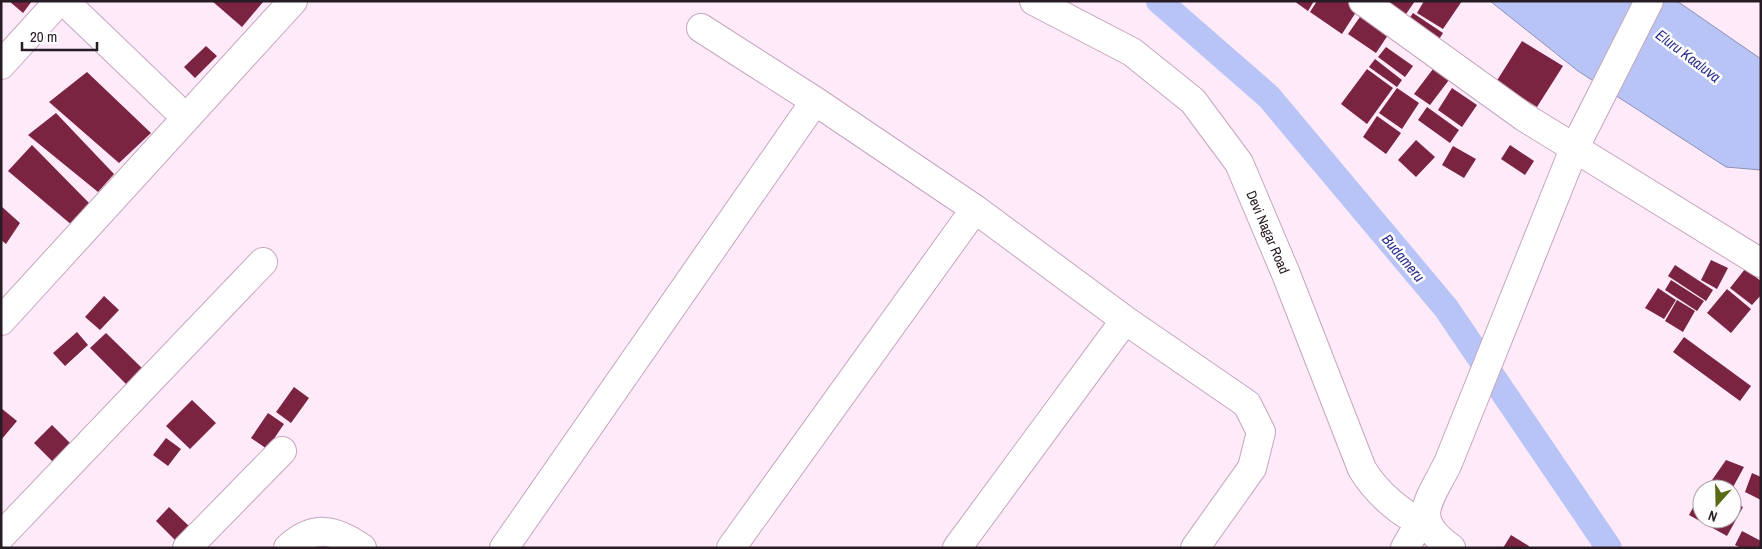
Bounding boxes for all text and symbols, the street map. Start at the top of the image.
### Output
scale bar [22,20,98,52]
water label: Eluru Kaaluva [1651,24,1725,87]
text: 20 m [30,26,57,47]
street label: Devi Nagar Road [1242,188,1294,276]
water label: Budameru [1377,229,1430,286]
north arrow [1692,479,1742,529]
text: N [1706,506,1720,526]

